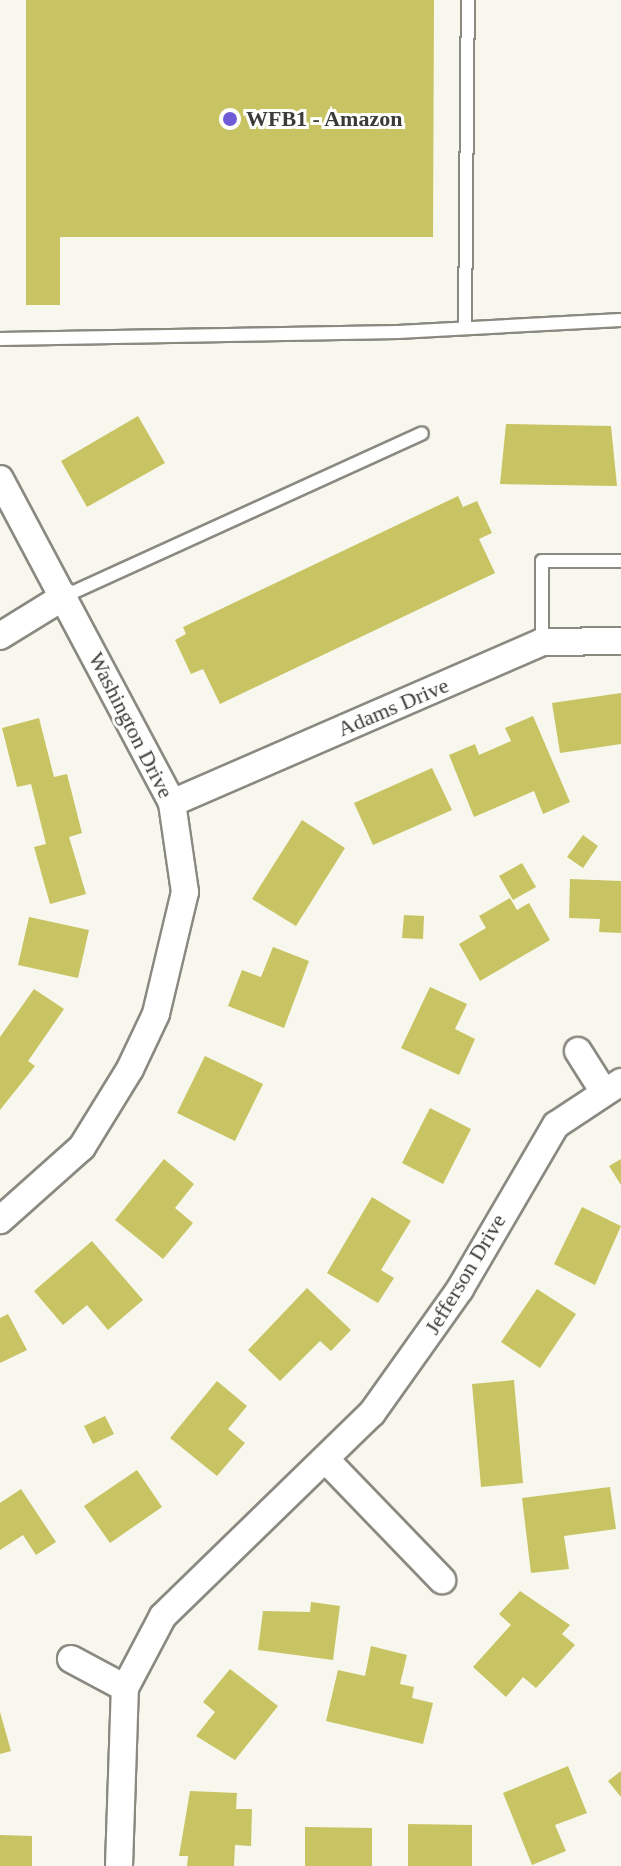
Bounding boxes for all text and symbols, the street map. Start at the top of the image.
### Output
place label: WFB1 - Amazon [246,106,404,132]
marker: WFB1 - Amazon [221,110,239,128]
street label: Washington Drive [83,648,179,802]
street label: Adams Drive [334,672,452,742]
street label: Jefferson Drive [419,1209,511,1339]

